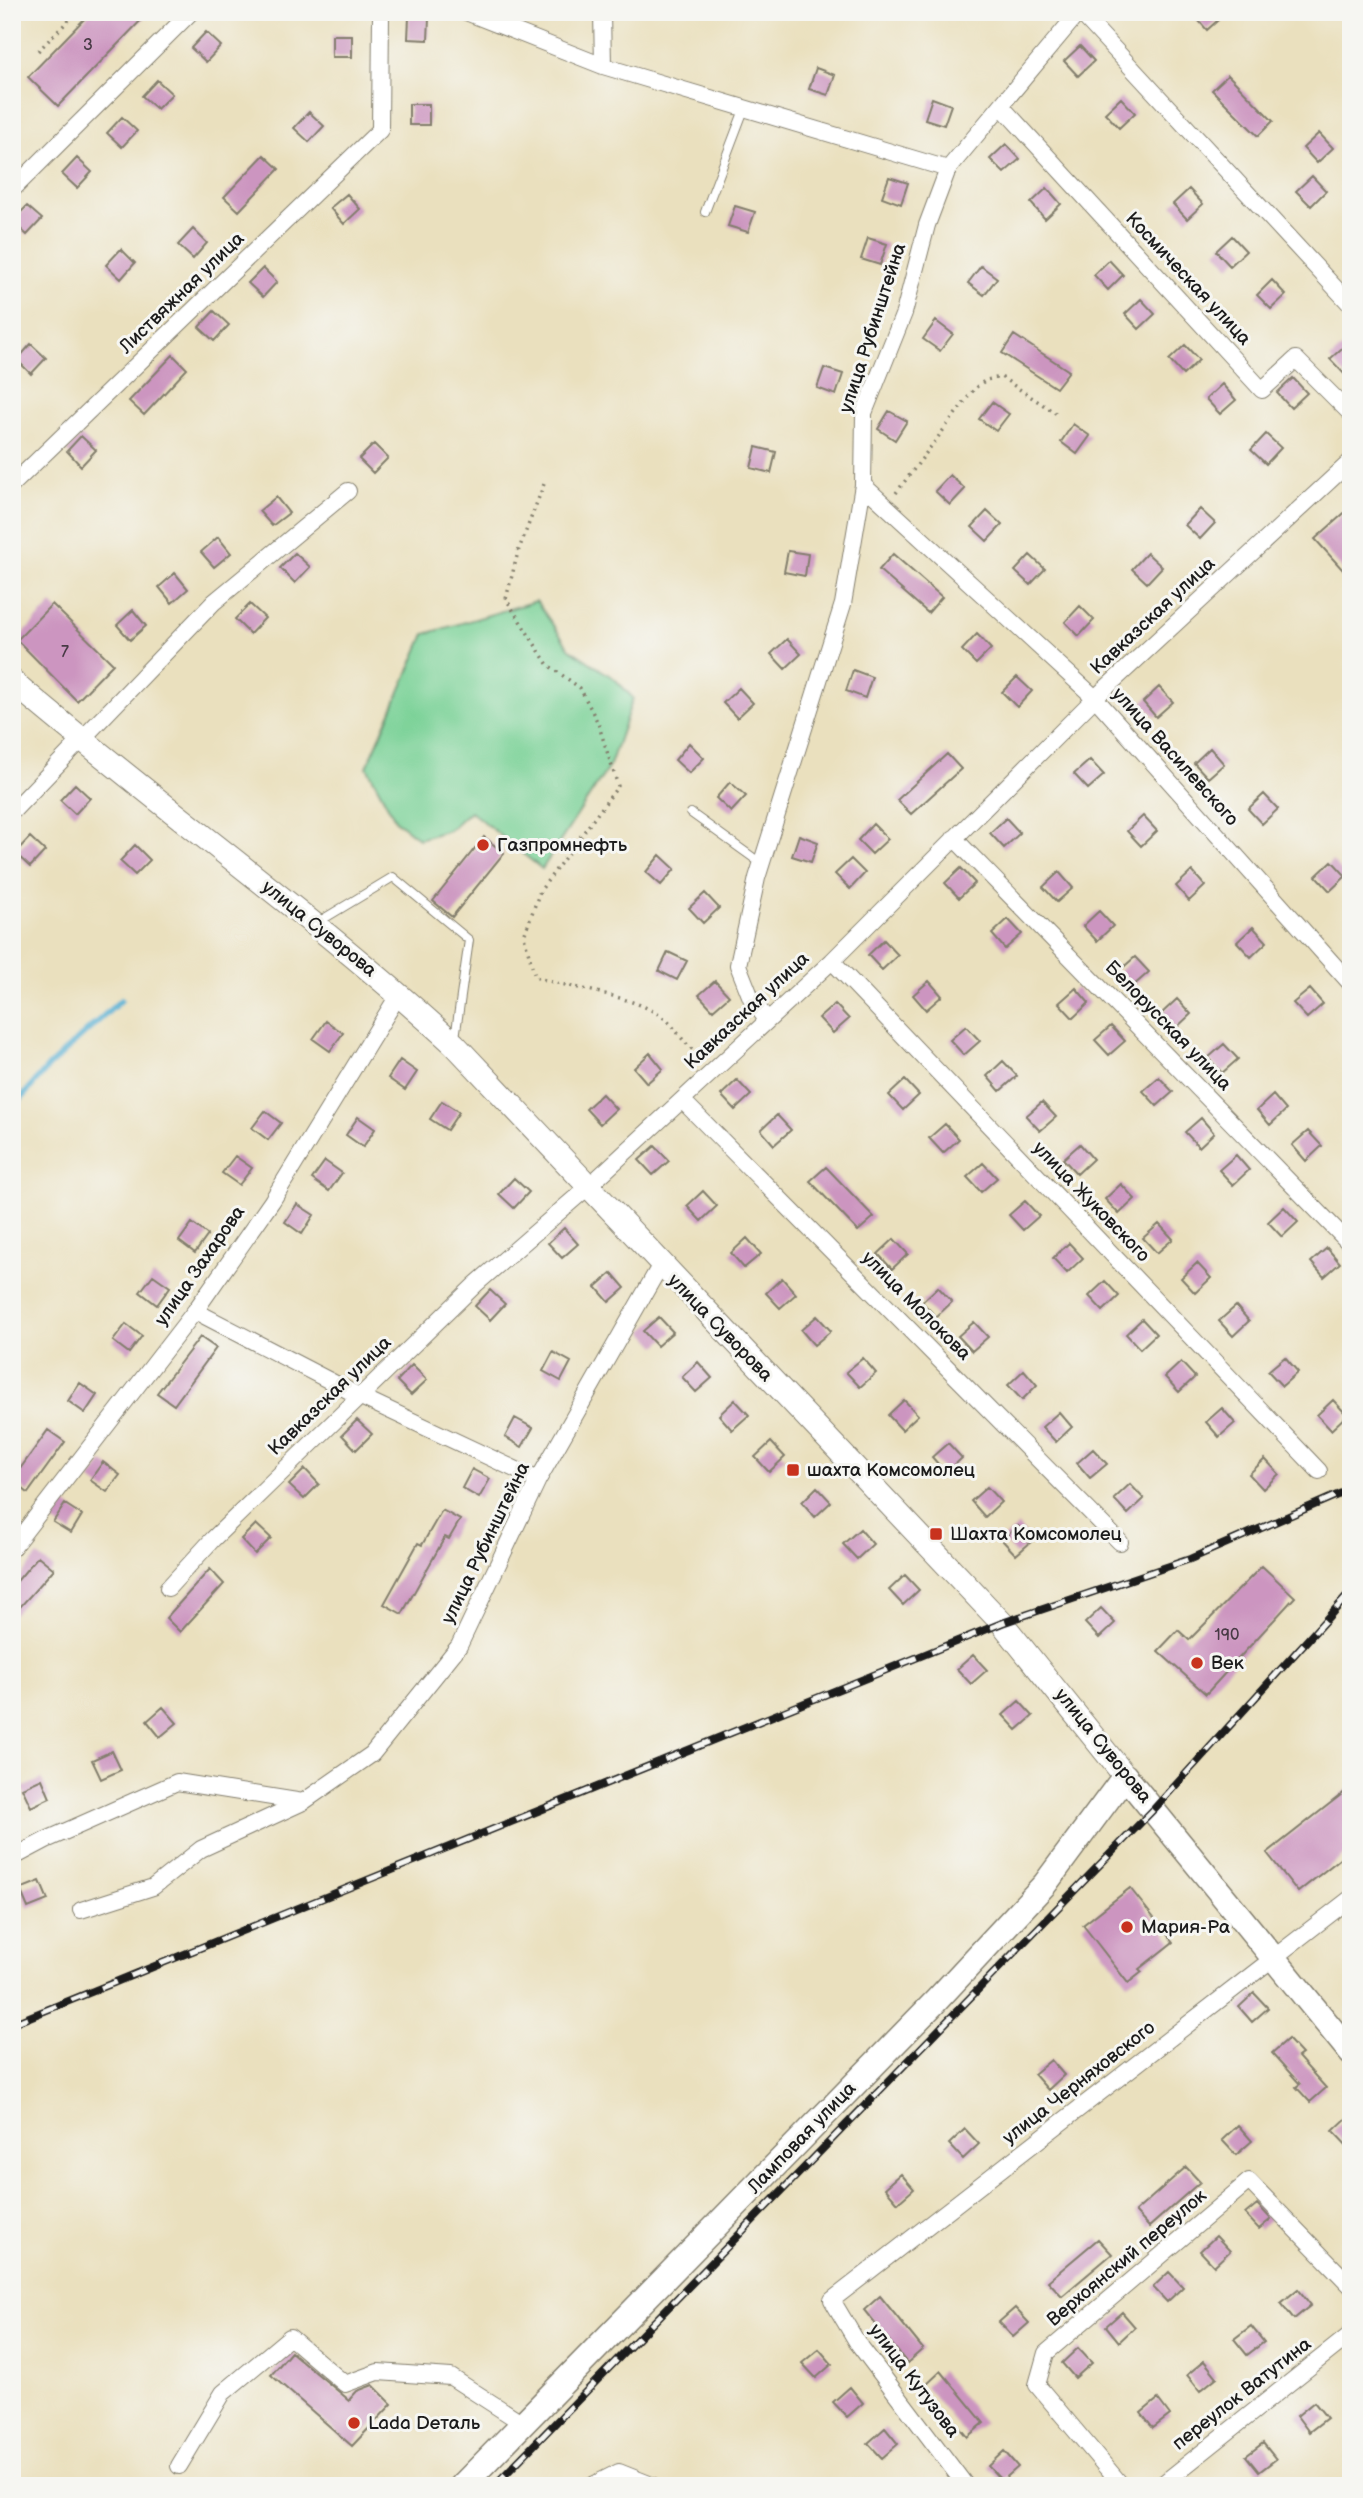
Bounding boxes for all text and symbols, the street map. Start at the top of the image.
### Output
house number: 3 [83,36,93,55]
street label: Космическая улица [1120,208,1256,350]
street label: Листвяжная улица [114,227,249,359]
street label: улица Рубинштейна [835,240,911,416]
street label: Кавказская улица [1086,552,1220,680]
house number: 7 [61,643,69,662]
street label: улица Василевского [1107,683,1243,831]
place label: Газпромнефть [497,834,628,857]
marker: Газпромнефть [475,837,491,853]
street label: улица Суворова [257,876,381,982]
street label: Кавказская улица [680,947,814,1075]
street label: Белорусская улица [1100,956,1236,1096]
street label: улица Жуковского [1028,1137,1154,1267]
street label: улица Захарова [150,1201,250,1331]
street label: улица Молокова [857,1247,975,1365]
street label: улица Суворова [663,1269,777,1387]
street label: Кавказская улица [264,1331,396,1461]
street label: улица Рубинштейна [437,1458,535,1628]
place label: шахта Комсомолец [807,1459,975,1482]
marker: шахта Комсомолец [785,1462,801,1478]
place label: Шахта Комсомолец [950,1523,1122,1546]
marker: Шахта Комсомолец [928,1526,944,1542]
house number: 190 [1215,1626,1239,1645]
place label: Век [1211,1652,1244,1675]
marker: Век [1189,1655,1205,1671]
street label: улица Суворова [1050,1684,1156,1808]
place label: Мария-Ра [1141,1916,1230,1939]
marker: Мария-Ра [1119,1919,1135,1935]
street label: улица Черняховского [998,2016,1160,2150]
street label: Ламповая улица [742,2077,861,2199]
street label: Верхоянский переулок [1043,2185,1211,2331]
street label: улица Кутузова [864,2320,964,2442]
street label: переулок Ватутина [1168,2333,1316,2455]
place label: Lada Dеталь [368,2412,481,2435]
marker: Lada Dеталь [346,2415,362,2431]

